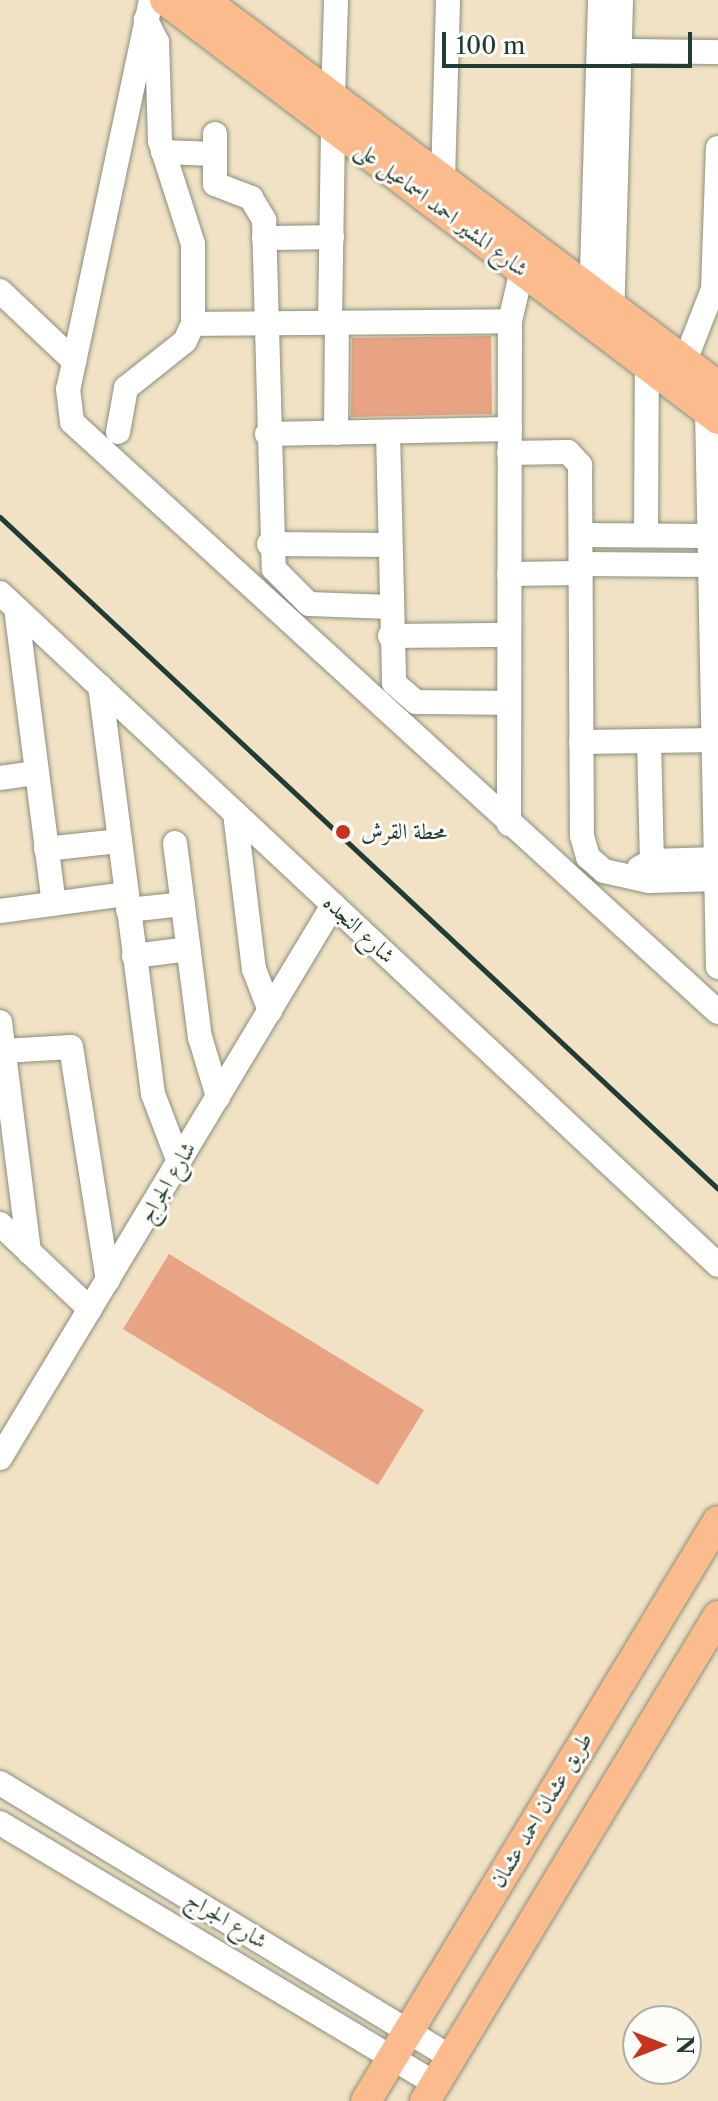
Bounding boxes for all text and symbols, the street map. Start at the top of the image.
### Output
scale bar [446,16,696,66]
text: 100 m [456,31,525,60]
street label: شارع المشير احمد اسماعيل على [351,136,533,282]
place label: محطة القرش [361,819,447,845]
marker: محطة القرش [332,821,354,843]
street label: شارع النجده [318,889,400,969]
street label: شارع الجراج [133,1137,201,1227]
street label: طريق عثمان احمد عثمان [484,1728,598,1892]
street label: شارع الجراج [182,1886,272,1954]
north arrow [622,2005,702,2085]
text: N [671,2035,698,2055]

